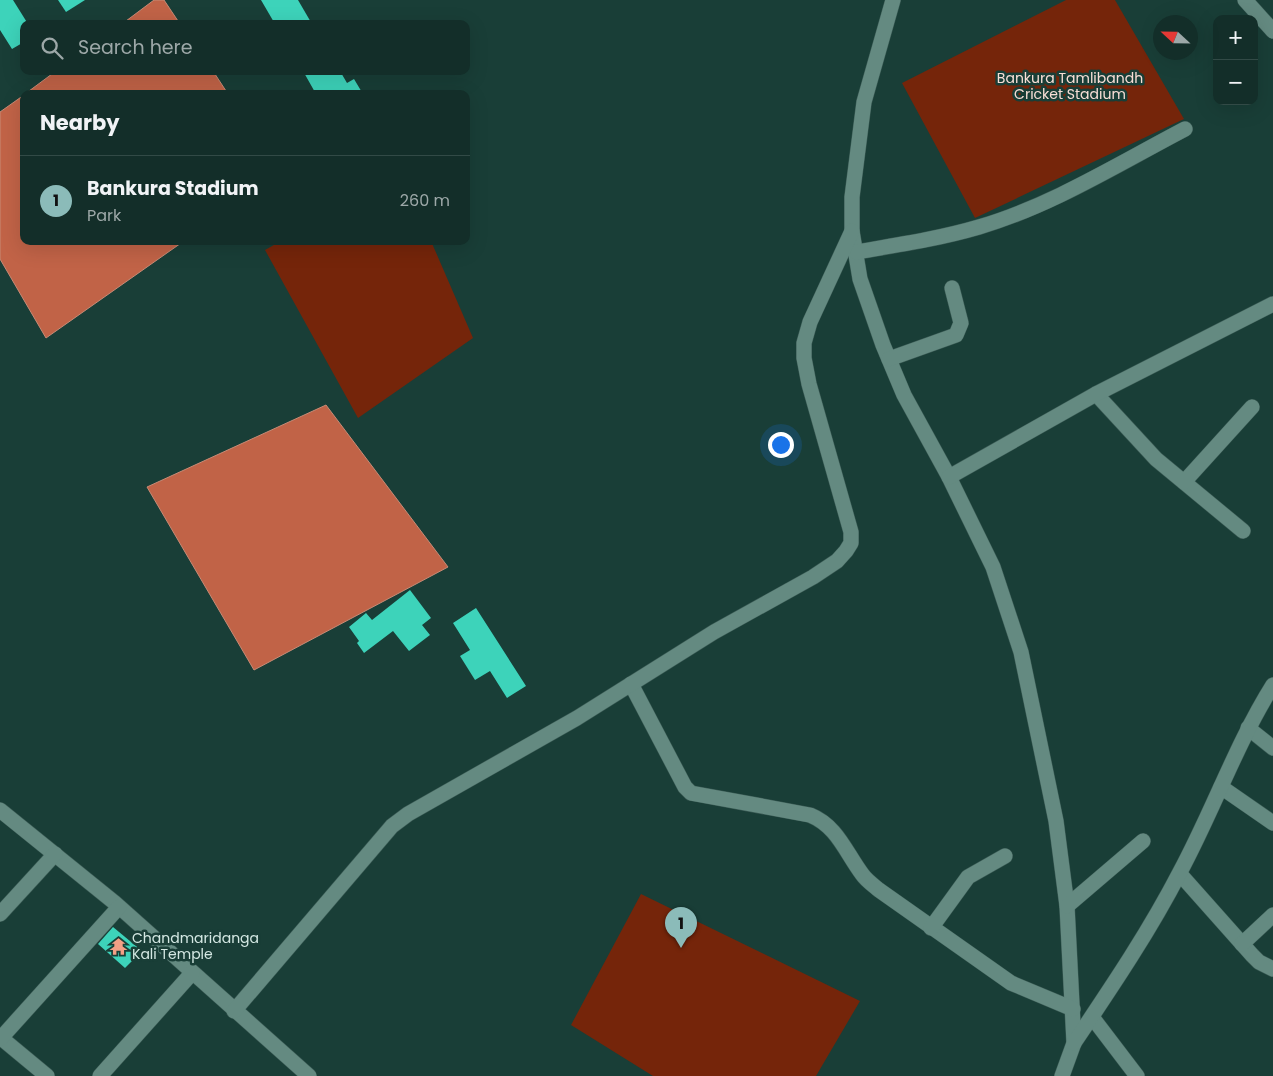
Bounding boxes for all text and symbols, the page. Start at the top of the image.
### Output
north arrow [1153,15,1198,60]
map controls [1213,15,1258,105]
button: + [1213,15,1258,60]
search box [20,20,470,75]
icon: search [38,34,66,62]
text: Search here [78,34,192,61]
button: − [1213,60,1258,105]
park label: Bankura Tamlibandh Cricket Stadium [997,68,1143,104]
text: Nearby [40,108,120,137]
text: Bankura Stadium [87,175,259,202]
text: 1 [53,189,59,212]
text: 260 m [400,189,450,212]
text: Park [87,204,121,227]
your location [768,432,794,458]
pin: 1 [665,907,697,948]
place label: Chandmaridanga Kali Temple [132,928,259,964]
temple icon: Chandmaridanga Kali Temple [108,936,128,956]

